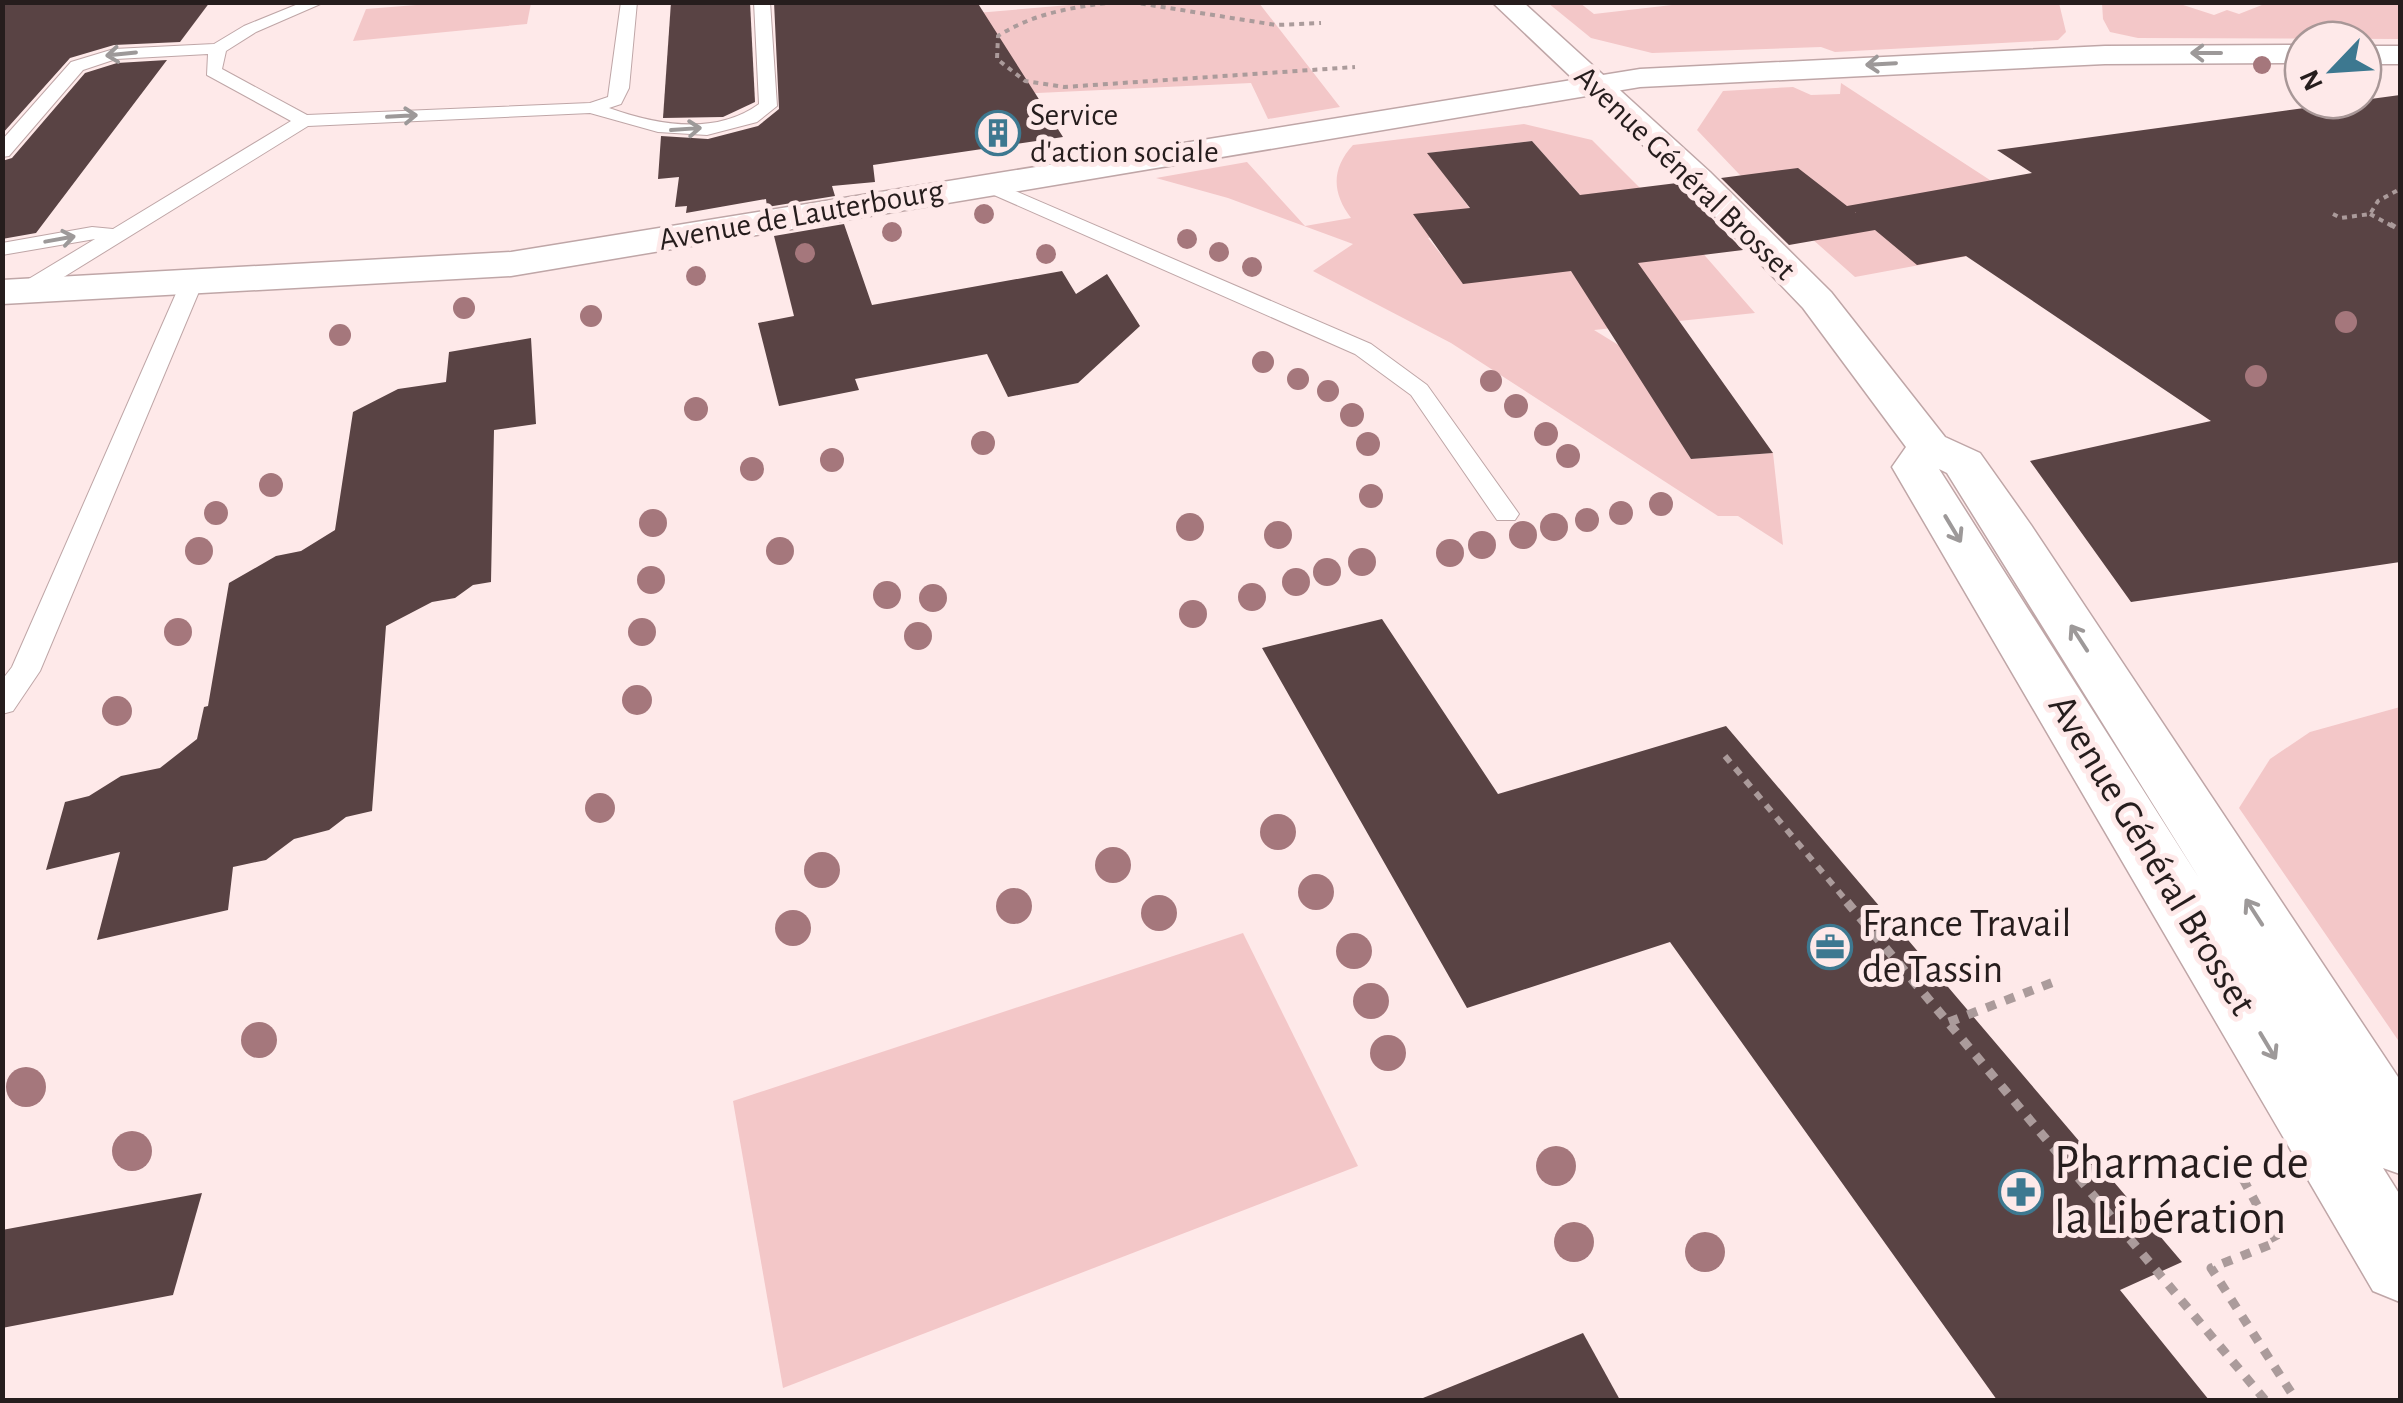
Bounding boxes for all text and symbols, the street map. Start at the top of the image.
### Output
north arrow [2283,20,2383,120]
one-way arrow [2190,44,2222,62]
one-way arrow [105,45,138,64]
one-way arrow [1865,55,1897,74]
street label: Avenue Général Brosset [1569,60,1801,286]
text: N [2295,65,2329,94]
place label: Service d'action sociale [1030,99,1219,168]
one-way arrow [385,107,417,126]
building icon: Service d'action sociale [975,110,1021,156]
one-way arrow [669,119,701,138]
street label: Avenue de Lauterbourg [656,174,946,256]
one-way arrow [43,229,75,248]
one-way arrow [1943,514,1963,543]
one-way arrow [2068,624,2089,653]
street label: Avenue Général Brosset [2041,688,2263,1022]
one-way arrow [2243,898,2264,927]
place label: France Travail de Tassin [1862,904,2071,990]
office icon: France Travail de Tassin [1807,924,1853,970]
one-way arrow [2258,1031,2278,1060]
place label: Pharmacie de la Libération [2054,1140,2309,1243]
pharmacy icon: Pharmacie de la Libération [1998,1169,2044,1215]

